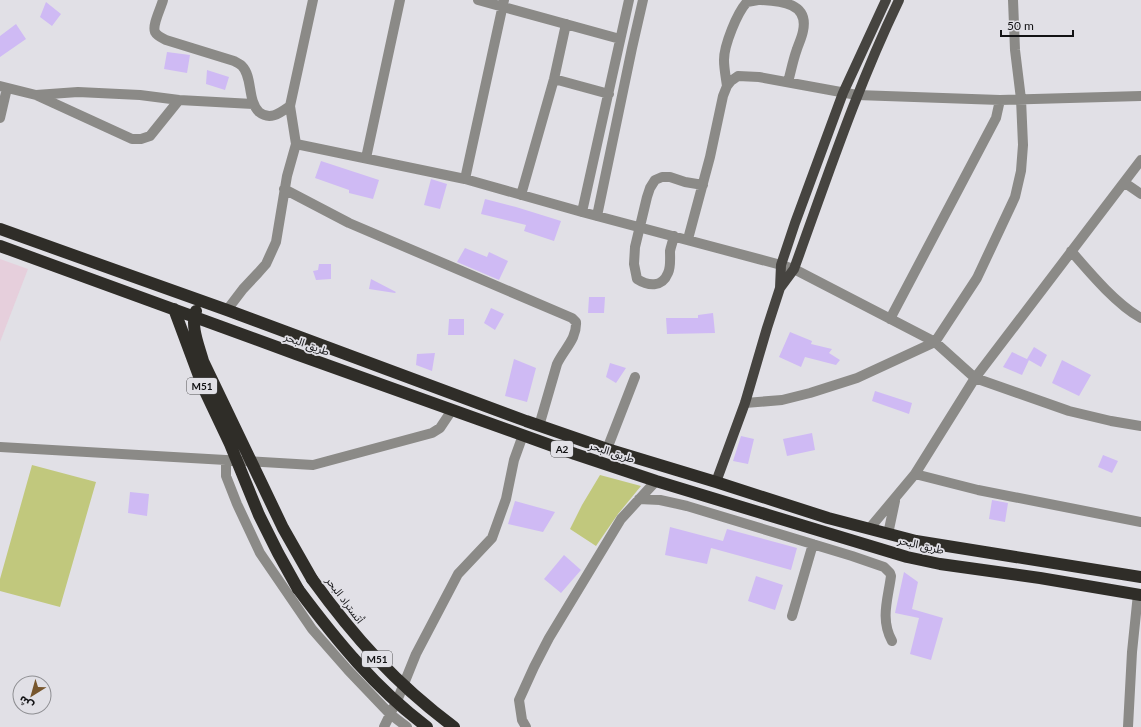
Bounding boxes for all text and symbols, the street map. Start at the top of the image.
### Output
scale bar [1001,12,1073,38]
text: 50 m [1007,18,1034,33]
street label: طريق البحر [282,329,332,359]
road number: M51 [187,378,217,394]
street label: طريق البحر [586,438,637,466]
road number: A2 [551,441,573,457]
street label: طريق البحر [895,533,946,557]
street label: أتستراد البحر [322,573,367,626]
road number: M51 [362,651,392,667]
north arrow [12,675,52,715]
text: ش [16,693,36,713]

